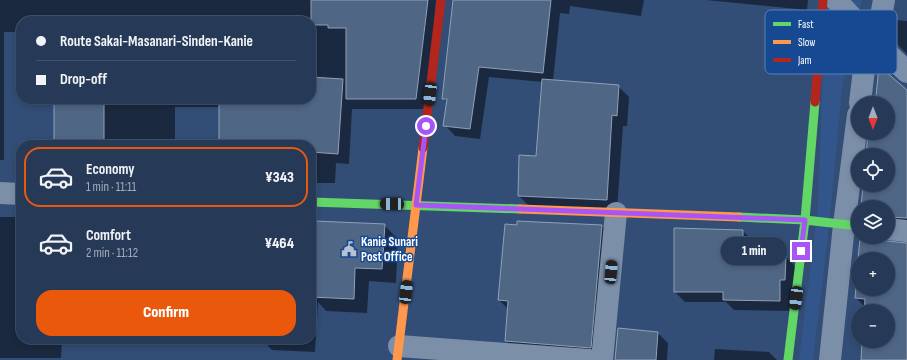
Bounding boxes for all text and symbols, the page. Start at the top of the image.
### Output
legend [765,10,897,74]
text: Fast [798,18,814,31]
text: Route Sakai-Masanari-Sinden-Kanie [60,32,253,51]
text: Slow [798,36,815,49]
text: Jam [797,54,812,67]
text: Drop-off [60,70,107,89]
car [423,81,437,107]
north arrow [851,96,895,140]
map controls [851,96,895,348]
route start [417,117,435,135]
button: locate [851,148,895,192]
icon: car [38,159,74,195]
text: Economy [86,160,135,179]
text: ¥343 [265,168,294,187]
text: 1 min · 11:11 [86,179,136,195]
car [380,198,404,210]
button: layers [851,200,895,244]
icon: car [38,225,74,261]
text: Comfort [86,226,131,245]
text: ¥464 [264,234,294,253]
place label: Kanie Sunari Post Office [361,234,418,265]
callout: 1 min [721,237,787,265]
public building icon: Kanie Sunari Post Office [340,240,358,258]
route end [792,242,810,260]
text: 1 min [742,243,766,259]
text: 2 min · 11:12 [86,245,138,261]
button: + [851,252,895,296]
car [604,260,618,284]
car [399,279,413,305]
car [789,285,803,311]
button: Confirm [36,290,296,336]
button: − [851,304,895,348]

